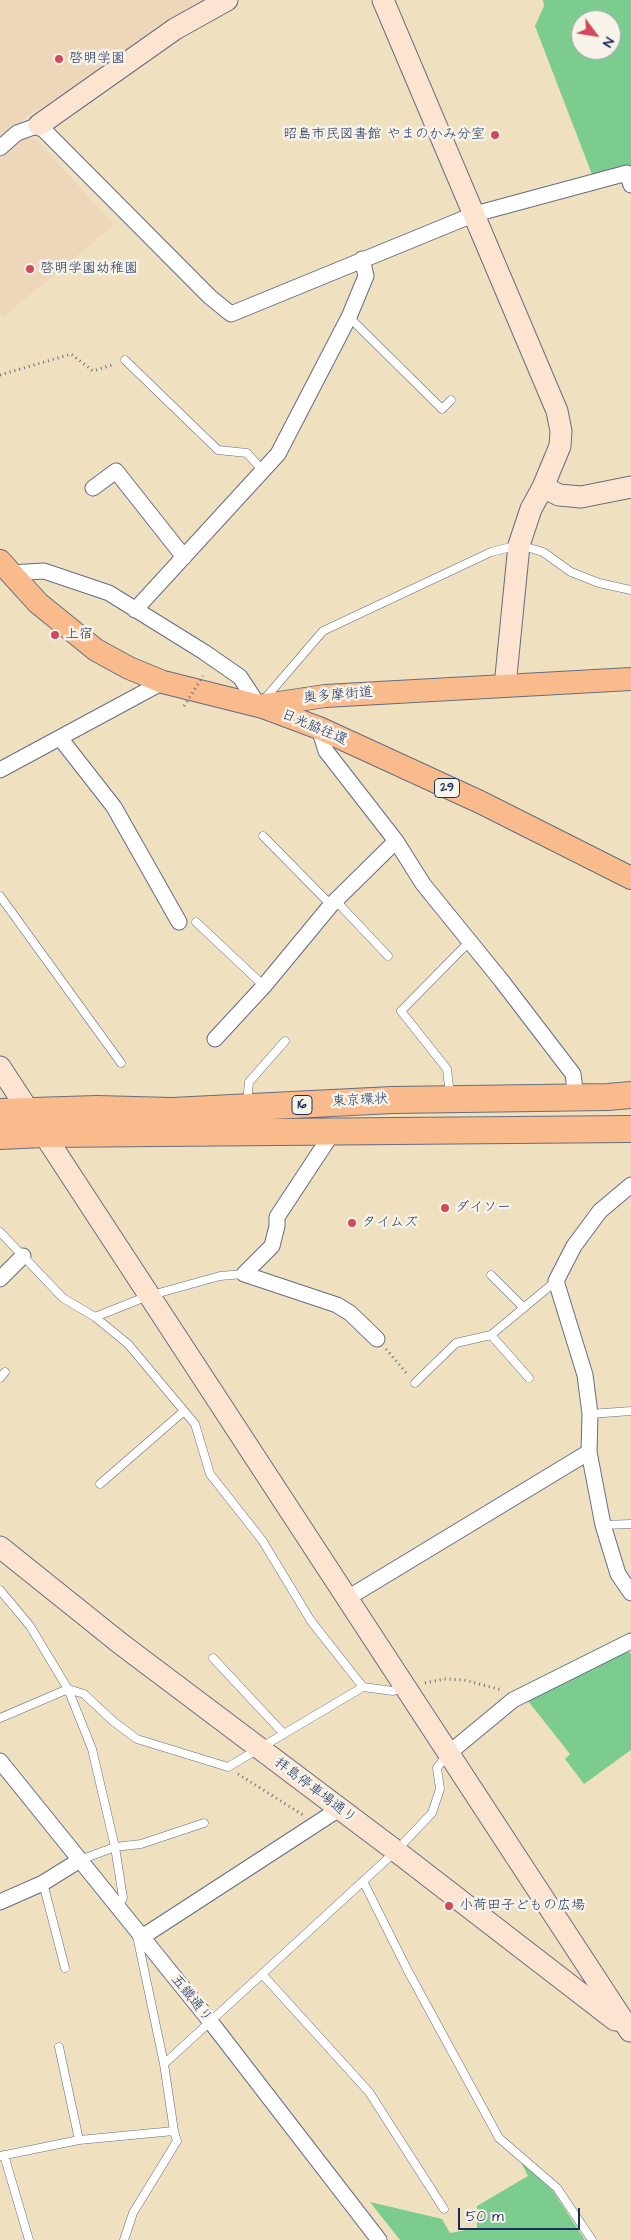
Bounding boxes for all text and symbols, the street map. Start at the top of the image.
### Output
north arrow [571,10,621,60]
text: N [597,33,619,51]
place label: 啓明学園 [69,51,125,67]
marker: 啓明学園 [53,53,65,65]
place label: 昭島市民図書館 やまのかみ分室 [283,127,485,143]
marker: 昭島市民図書館 やまのかみ分室 [489,129,501,141]
place label: 啓明学園幼稚園 [40,261,138,277]
marker: 啓明学園幼稚園 [24,263,36,275]
place label: 上宿 [65,627,93,643]
marker: 上宿 [49,629,61,641]
street label: 奥多摩街道 [302,685,374,707]
street label: 日光脇往還 [279,707,349,749]
road number: 29 [434,778,460,798]
street label: 東京環状 [332,1091,388,1111]
road number: 16 [292,1096,312,1114]
place label: ダイソー [455,1200,511,1216]
marker: ダイソー [439,1202,451,1214]
place label: タイムズ [362,1215,418,1231]
marker: タイムズ [346,1217,358,1229]
street label: 拝島停車場通り [271,1755,359,1827]
place label: 小荷田子どもの広場 [459,1898,585,1914]
marker: 小荷田子どもの広場 [443,1900,455,1912]
street label: 五鐵通り [167,1972,215,2026]
scale bar [461,2198,584,2230]
text: 50 m [466,2206,504,2227]

